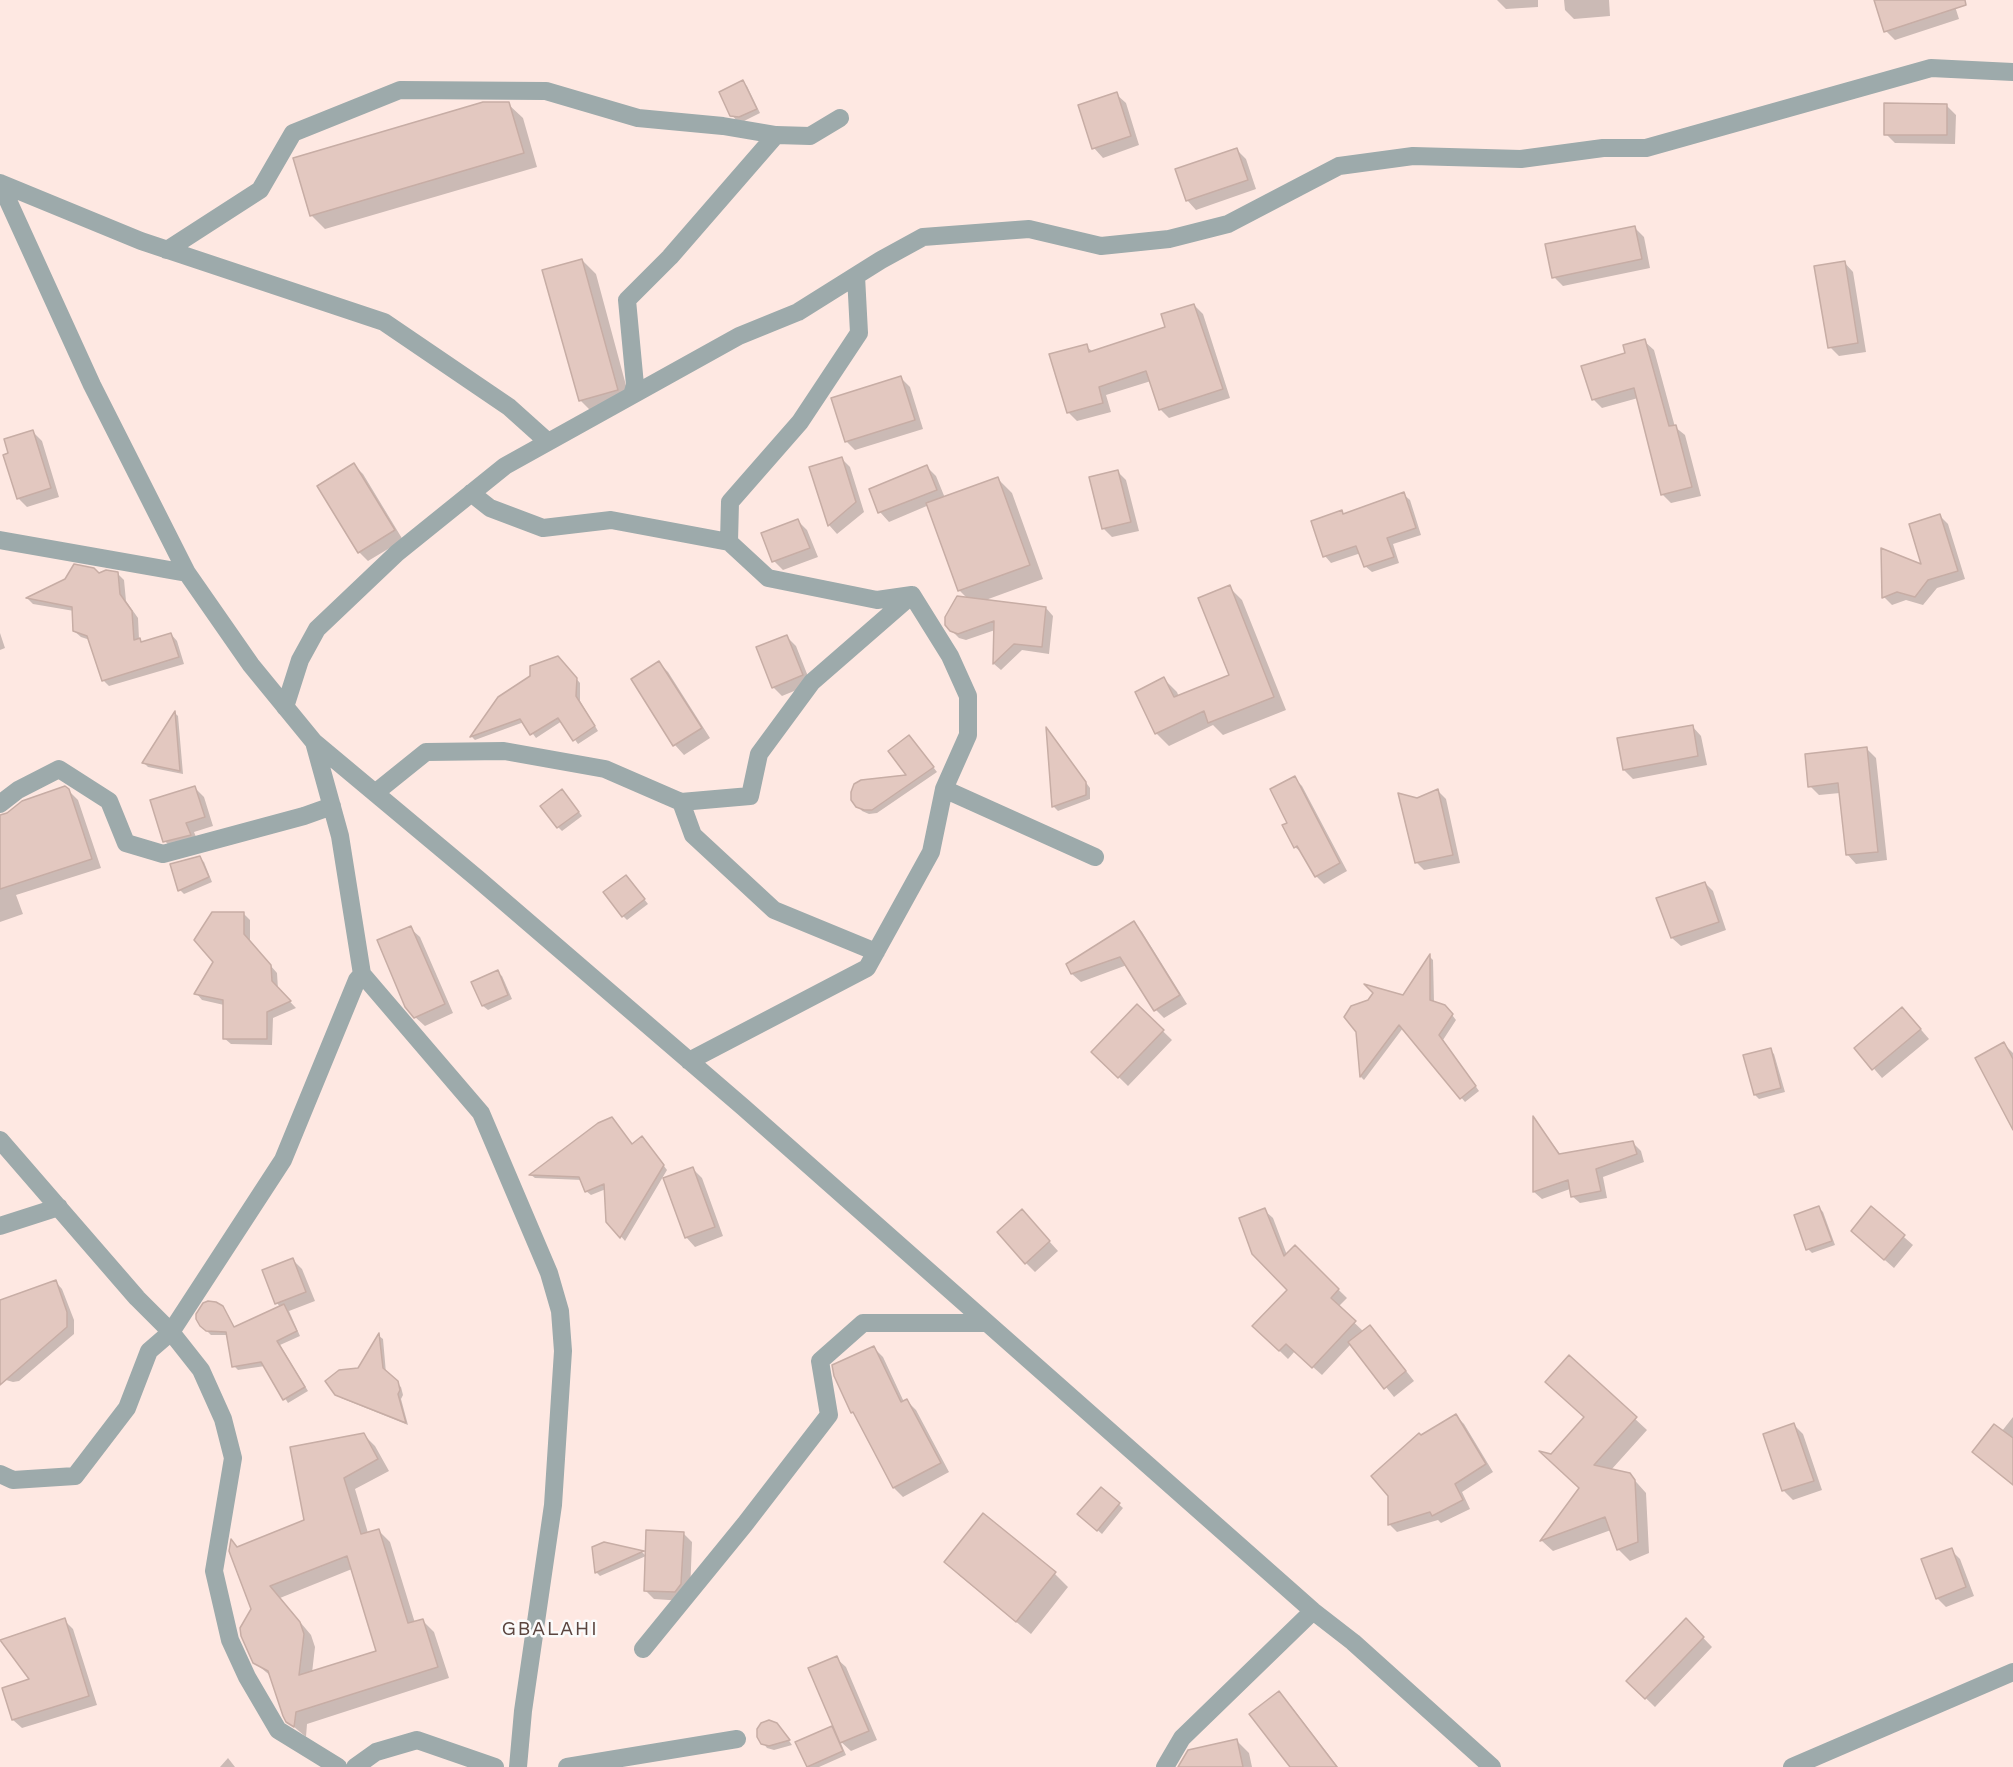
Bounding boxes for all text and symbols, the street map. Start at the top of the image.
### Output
district label: GBALAHI [502,1617,598,1641]

